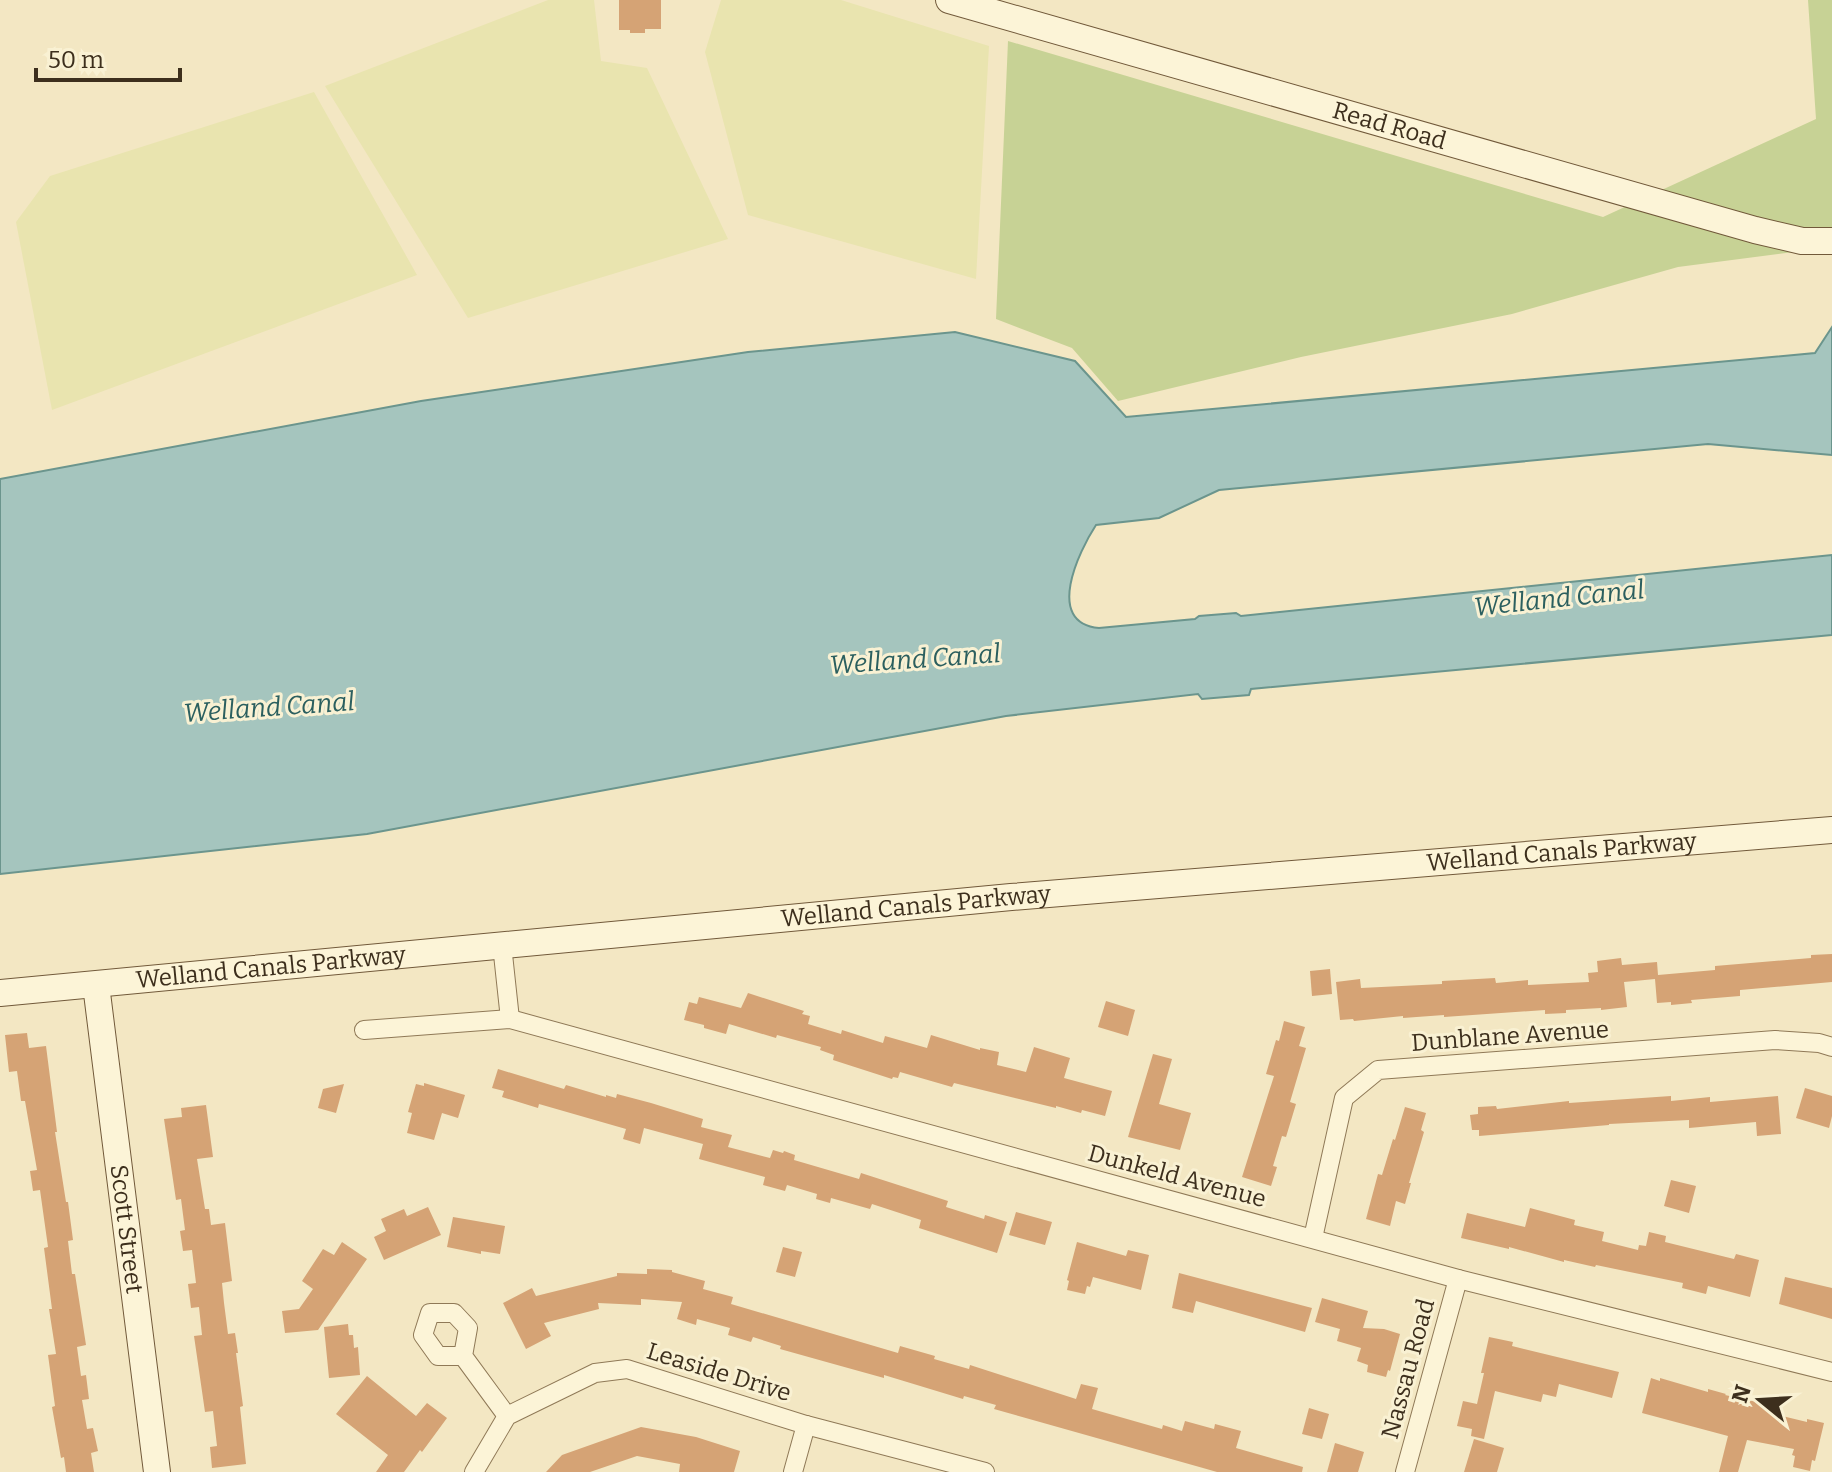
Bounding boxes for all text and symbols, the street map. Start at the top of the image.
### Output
scale bar [36,32,180,82]
text: 50 m [48,46,104,74]
street label: Read Road [1329,96,1450,155]
water label: Welland Canal [1472,574,1646,623]
water label: Welland Canal [829,638,1001,681]
water label: Welland Canal [183,686,355,729]
street label: Welland Canals Parkway [1426,827,1698,877]
street label: Welland Canals Parkway [780,880,1052,933]
street label: Welland Canals Parkway [135,941,407,994]
street label: Dunblane Avenue [1410,1015,1610,1057]
street label: Dunkeld Avenue [1085,1139,1269,1213]
street label: Scott Street [105,1163,149,1296]
street label: Nassau Road [1376,1296,1440,1442]
street label: Leaside Drive [644,1337,794,1407]
north arrow [1720,1360,1800,1440]
text: N [1726,1382,1757,1406]

